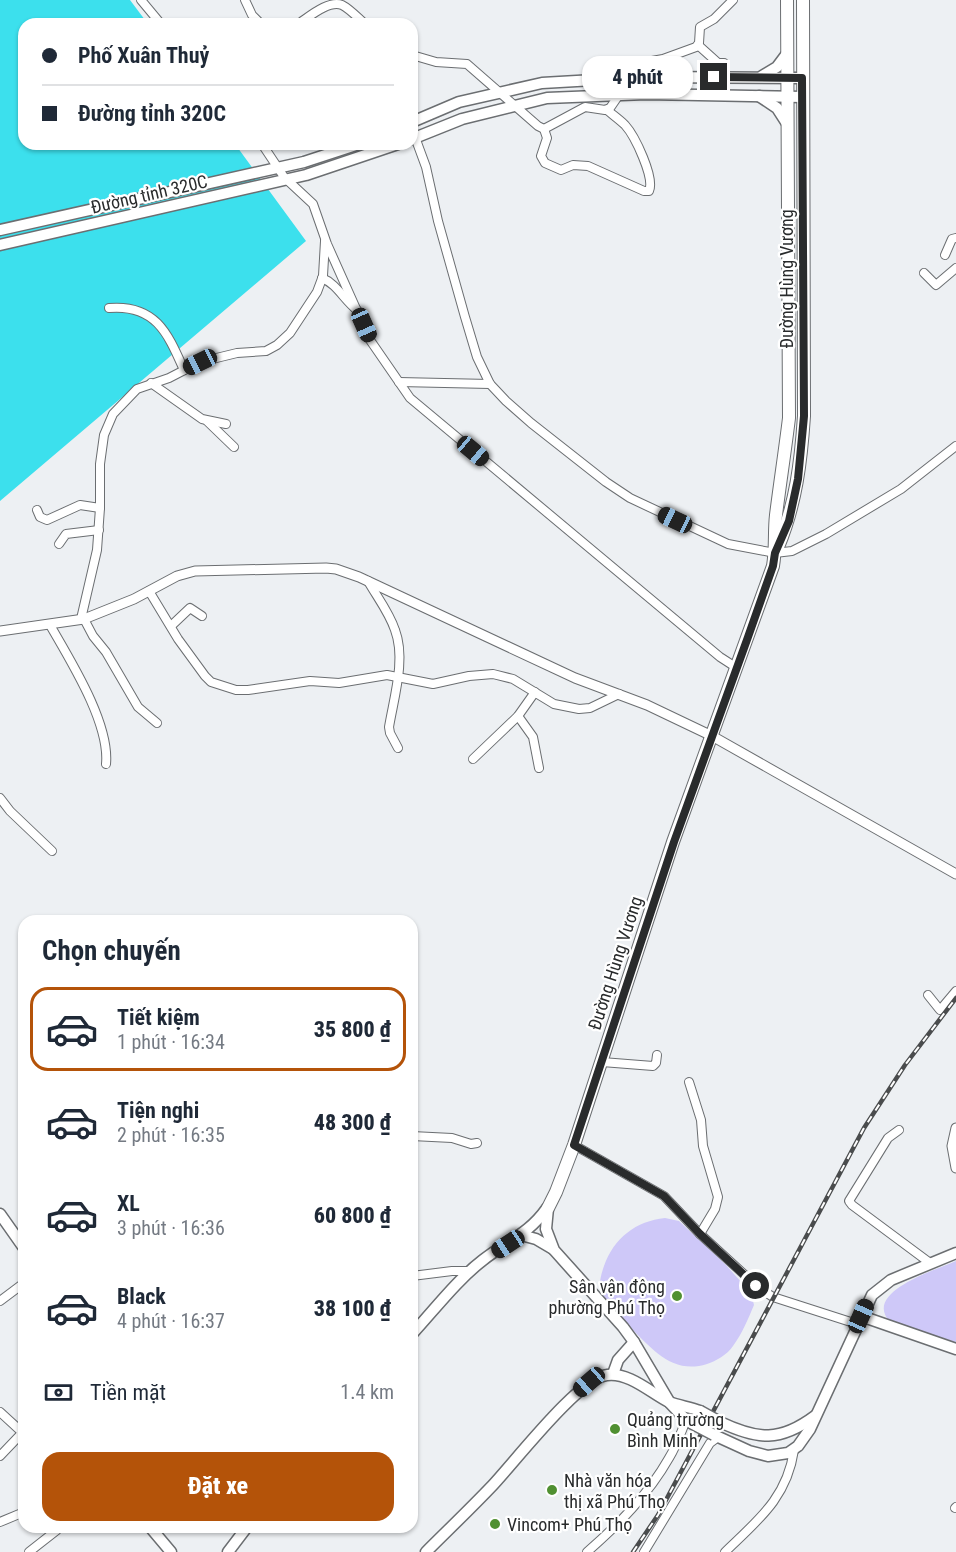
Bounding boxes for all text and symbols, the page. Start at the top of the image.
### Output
text: Phố Xuân Thuỷ [78,43,209,68]
callout: 4 phút [582,56,693,98]
route end [700,63,727,90]
text: 4 phút [612,65,663,89]
text: Đường tỉnh 320C [78,101,226,126]
street label: Đường tỉnh 320C [89,170,209,218]
street label: Đường Hùng Vương [776,209,797,349]
car [348,305,380,345]
car [180,346,220,378]
car [453,433,493,469]
car [655,504,695,536]
street label: Đường Hùng Vương [584,894,646,1032]
text: Chọn chuyến [42,935,181,967]
icon: car [45,1002,99,1056]
text: Tiết kiệm [117,1005,200,1030]
text: 35 800 ₫ [314,1017,391,1042]
text: 1 phút · 16:34 [117,1030,225,1054]
icon: car [45,1095,99,1149]
text: Tiện nghi [117,1098,199,1123]
text: 48 300 ₫ [314,1110,391,1135]
text: 2 phút · 16:35 [117,1123,225,1147]
icon: car [45,1188,99,1242]
text: XL [117,1191,140,1216]
text: 60 800 ₫ [314,1203,391,1228]
text: 3 phút · 16:36 [117,1216,225,1240]
car [488,1227,528,1261]
route start [742,1272,769,1299]
place label: Sân vận động phường Phú Thọ [549,1276,665,1318]
icon: car [45,1281,99,1335]
text: Black [117,1284,166,1309]
marker: Sân vận động phường Phú Thọ [670,1289,684,1303]
text: 38 100 ₫ [314,1296,391,1321]
car [845,1296,877,1336]
text: 4 phút · 16:37 [117,1309,225,1333]
car [570,1363,608,1401]
icon: cash [42,1376,75,1409]
text: Tiền mặt [90,1380,166,1405]
text: 1.4 km [340,1380,394,1404]
place label: Quảng trường Bình Minh [627,1409,724,1451]
marker: Quảng trường Bình Minh [608,1422,622,1436]
button: Đặt xe [42,1452,394,1521]
place label: Nhà văn hóa thị xã Phú Thọ [564,1470,665,1512]
marker: Nhà văn hóa thị xã Phú Thọ [545,1483,559,1497]
place label: Vincom+ Phú Thọ [507,1514,632,1535]
marker: Vincom+ Phú Thọ [488,1517,502,1531]

